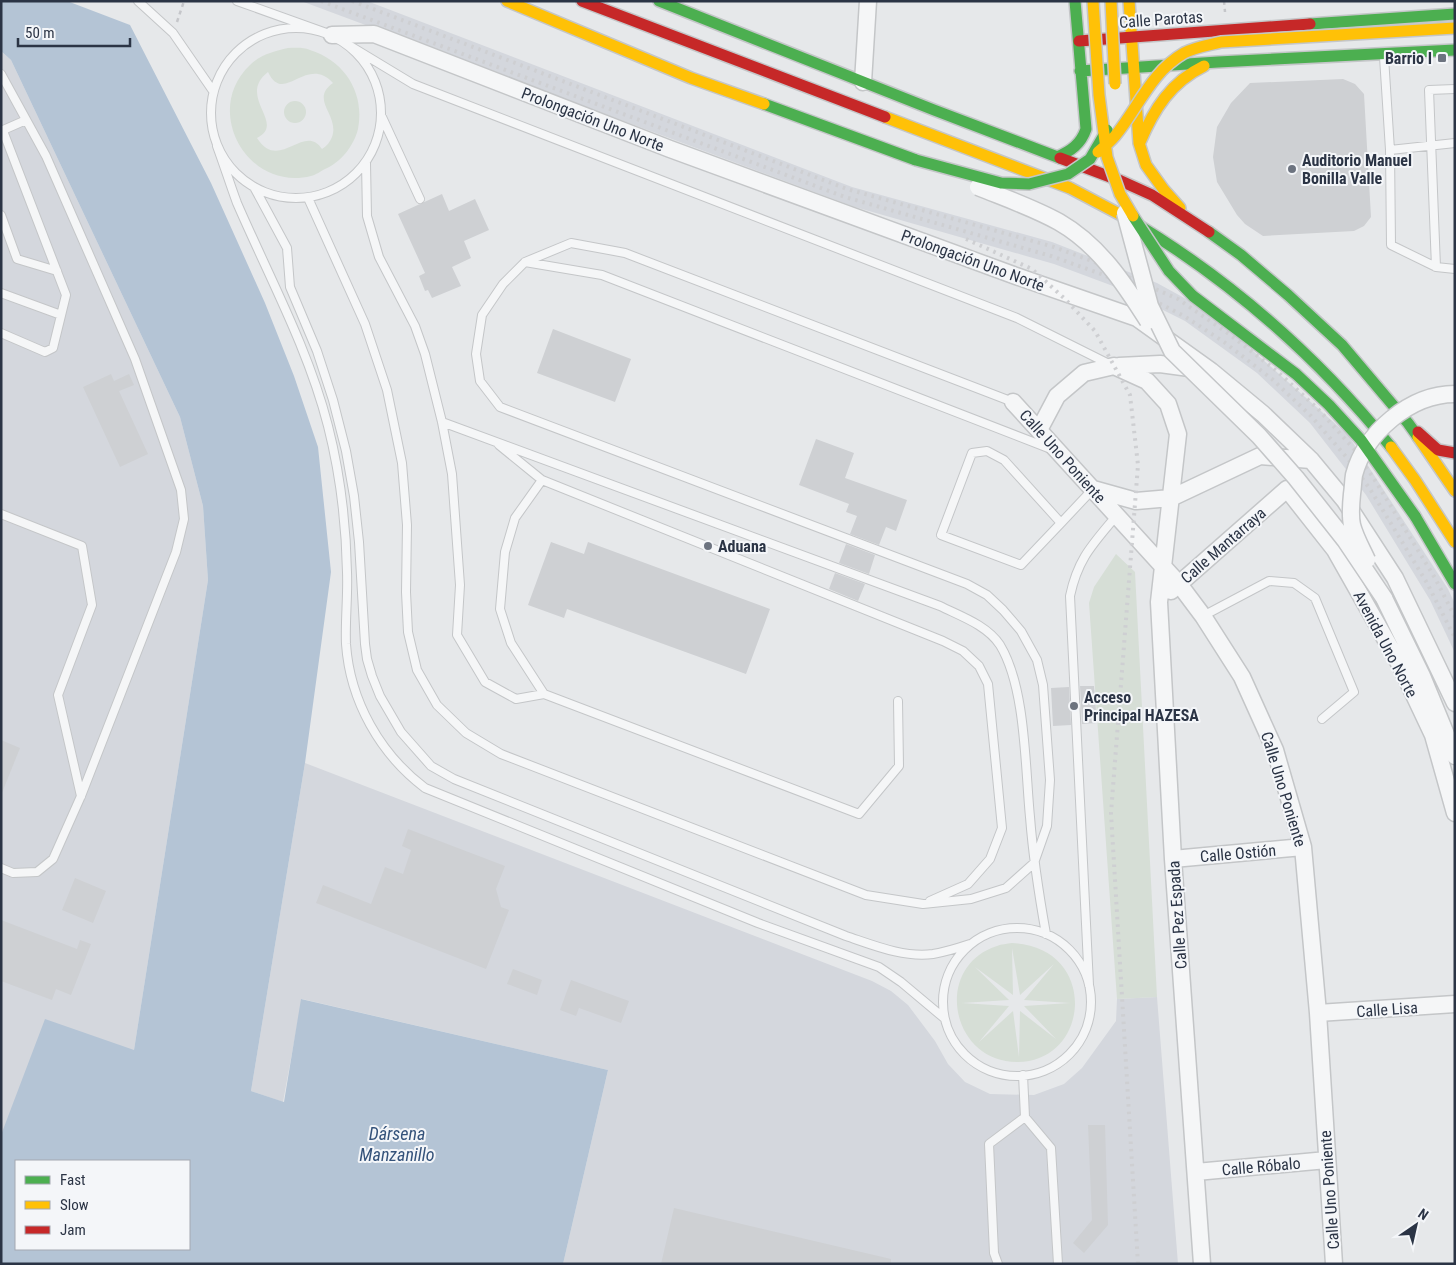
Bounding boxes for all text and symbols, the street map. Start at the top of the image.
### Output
street label: Calle Parotas [1118,7,1204,32]
scale bar [18,15,130,47]
text: 50 m [25,24,55,42]
place label: Barrio I [1385,49,1432,68]
marker: Barrio I [1436,52,1448,64]
street label: Prolongación Uno Norte [519,84,667,155]
place label: Auditorio Manuel Bonilla Valle [1302,151,1412,188]
marker: Auditorio Manuel Bonilla Valle [1286,163,1298,175]
street label: Prolongación Uno Norte [899,226,1047,295]
street label: Calle Uno Poniente [1016,406,1110,507]
street label: Calle Mantarraya [1177,503,1270,587]
place label: Aduana [718,537,767,556]
marker: Aduana [702,540,714,552]
street label: Avenida Uno Norte [1350,588,1422,701]
place label: Acceso Principal HAZESA [1084,688,1199,725]
marker: Acceso Principal HAZESA [1068,700,1080,712]
street label: Calle Uno Poniente [1257,729,1310,849]
street label: Calle Ostión [1199,841,1277,866]
street label: Calle Pez Espada [1164,860,1191,970]
street label: Calle Lisa [1356,998,1418,1021]
water label: Dársena Manzanillo [359,1123,435,1165]
street label: Calle Uno Poniente [1316,1130,1343,1250]
street label: Calle Róbalo [1221,1154,1301,1179]
legend [15,1160,190,1250]
text: Fast [60,1171,85,1189]
text: Slow [60,1196,89,1214]
north arrow [1391,1200,1441,1250]
text: N [1415,1205,1431,1223]
text: Jam [60,1221,86,1239]

